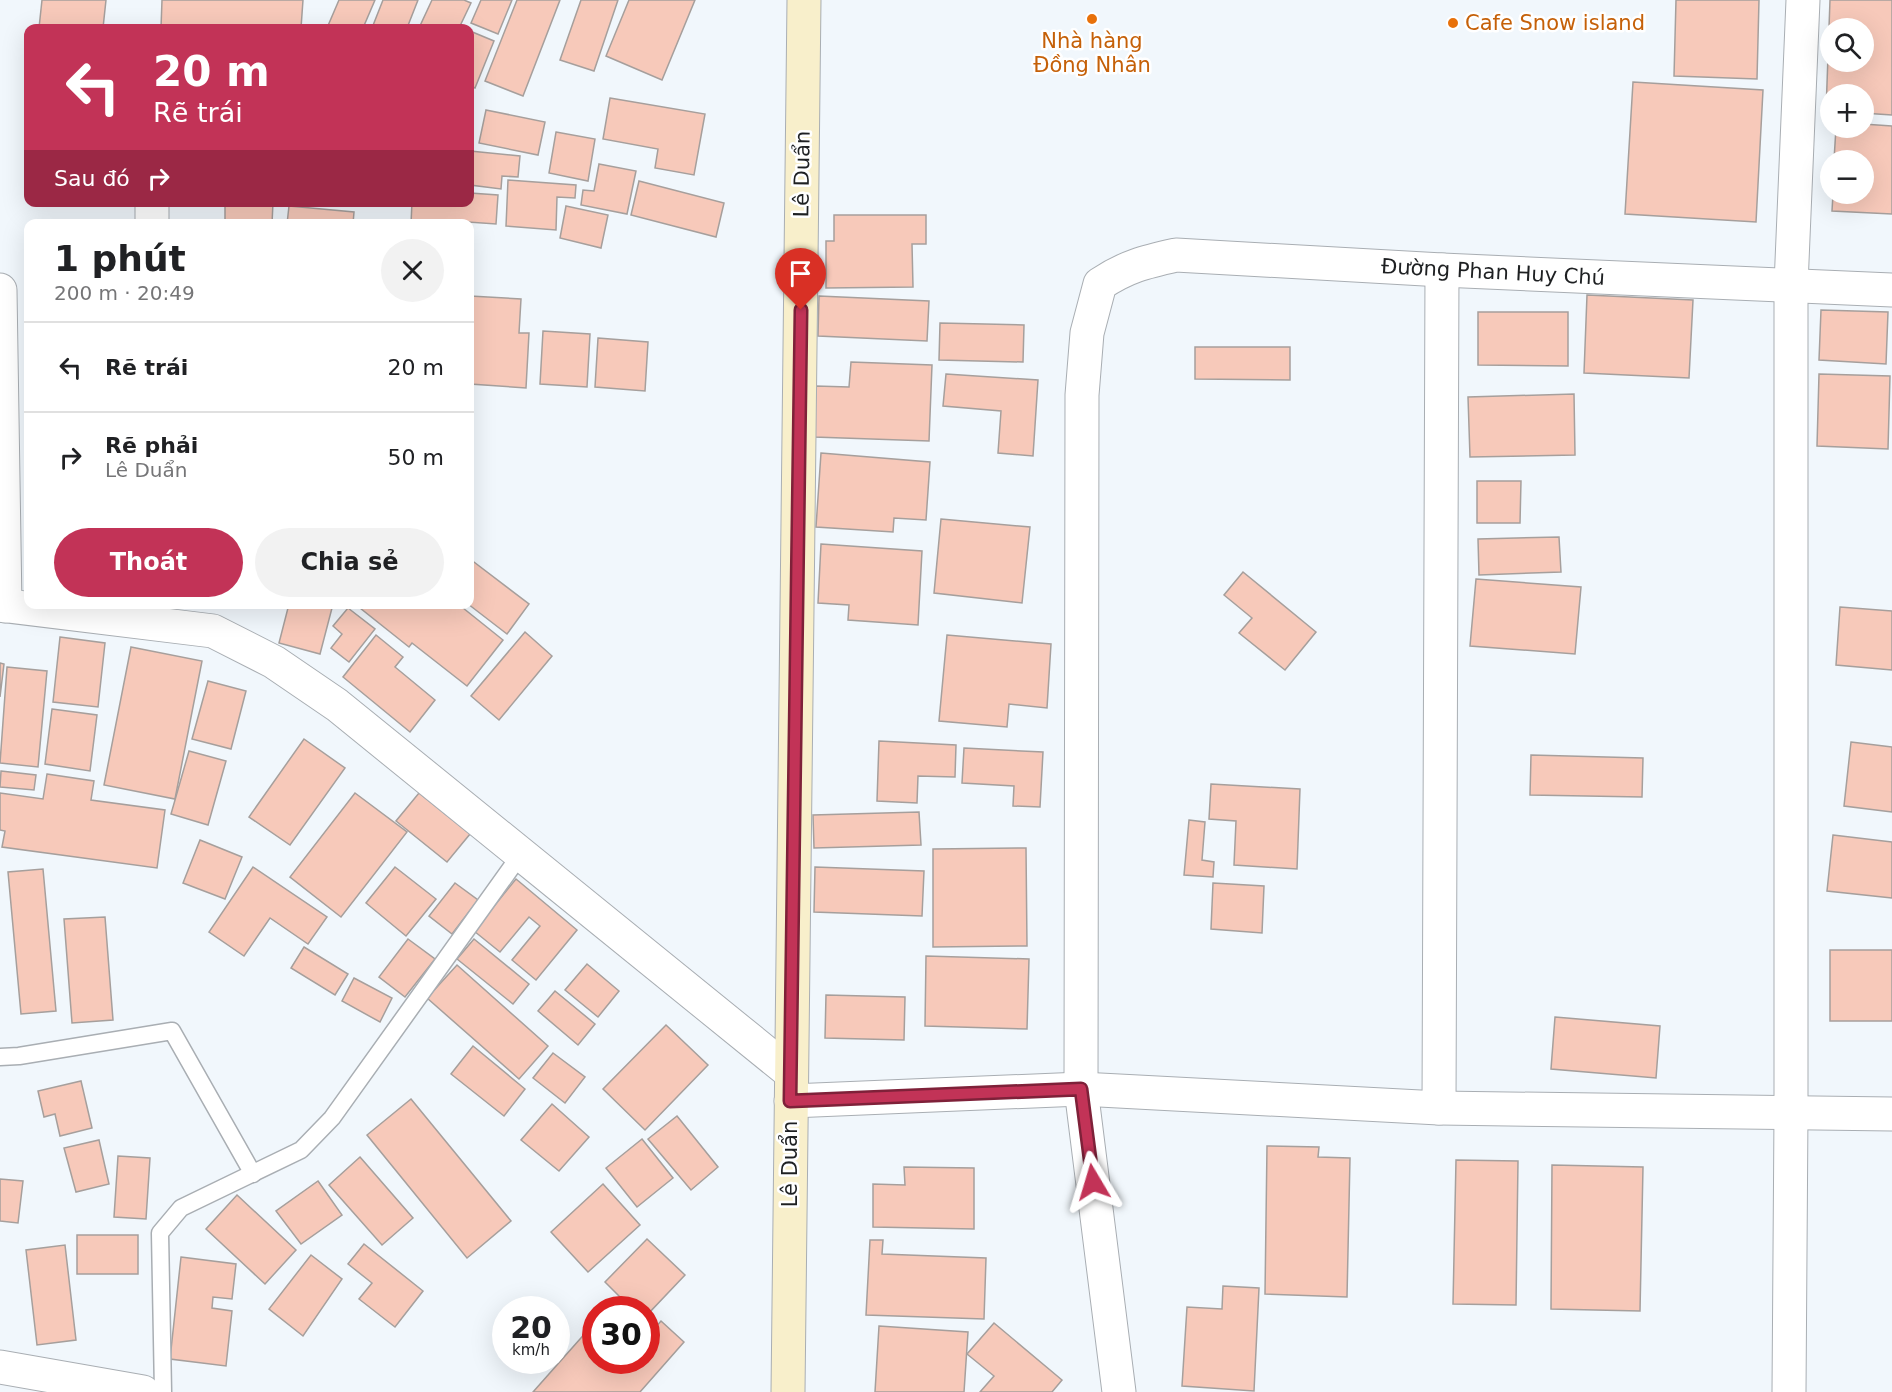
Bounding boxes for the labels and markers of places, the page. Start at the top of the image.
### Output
place label: Cafe Snow island [1465,11,1645,35]
marker: Nhà hàng Đồng Nhân [1085,12,1099,26]
marker: Cafe Snow island [1446,16,1460,30]
place label: Nhà hàng Đồng Nhân [1033,29,1151,77]
pin [775,248,826,310]

